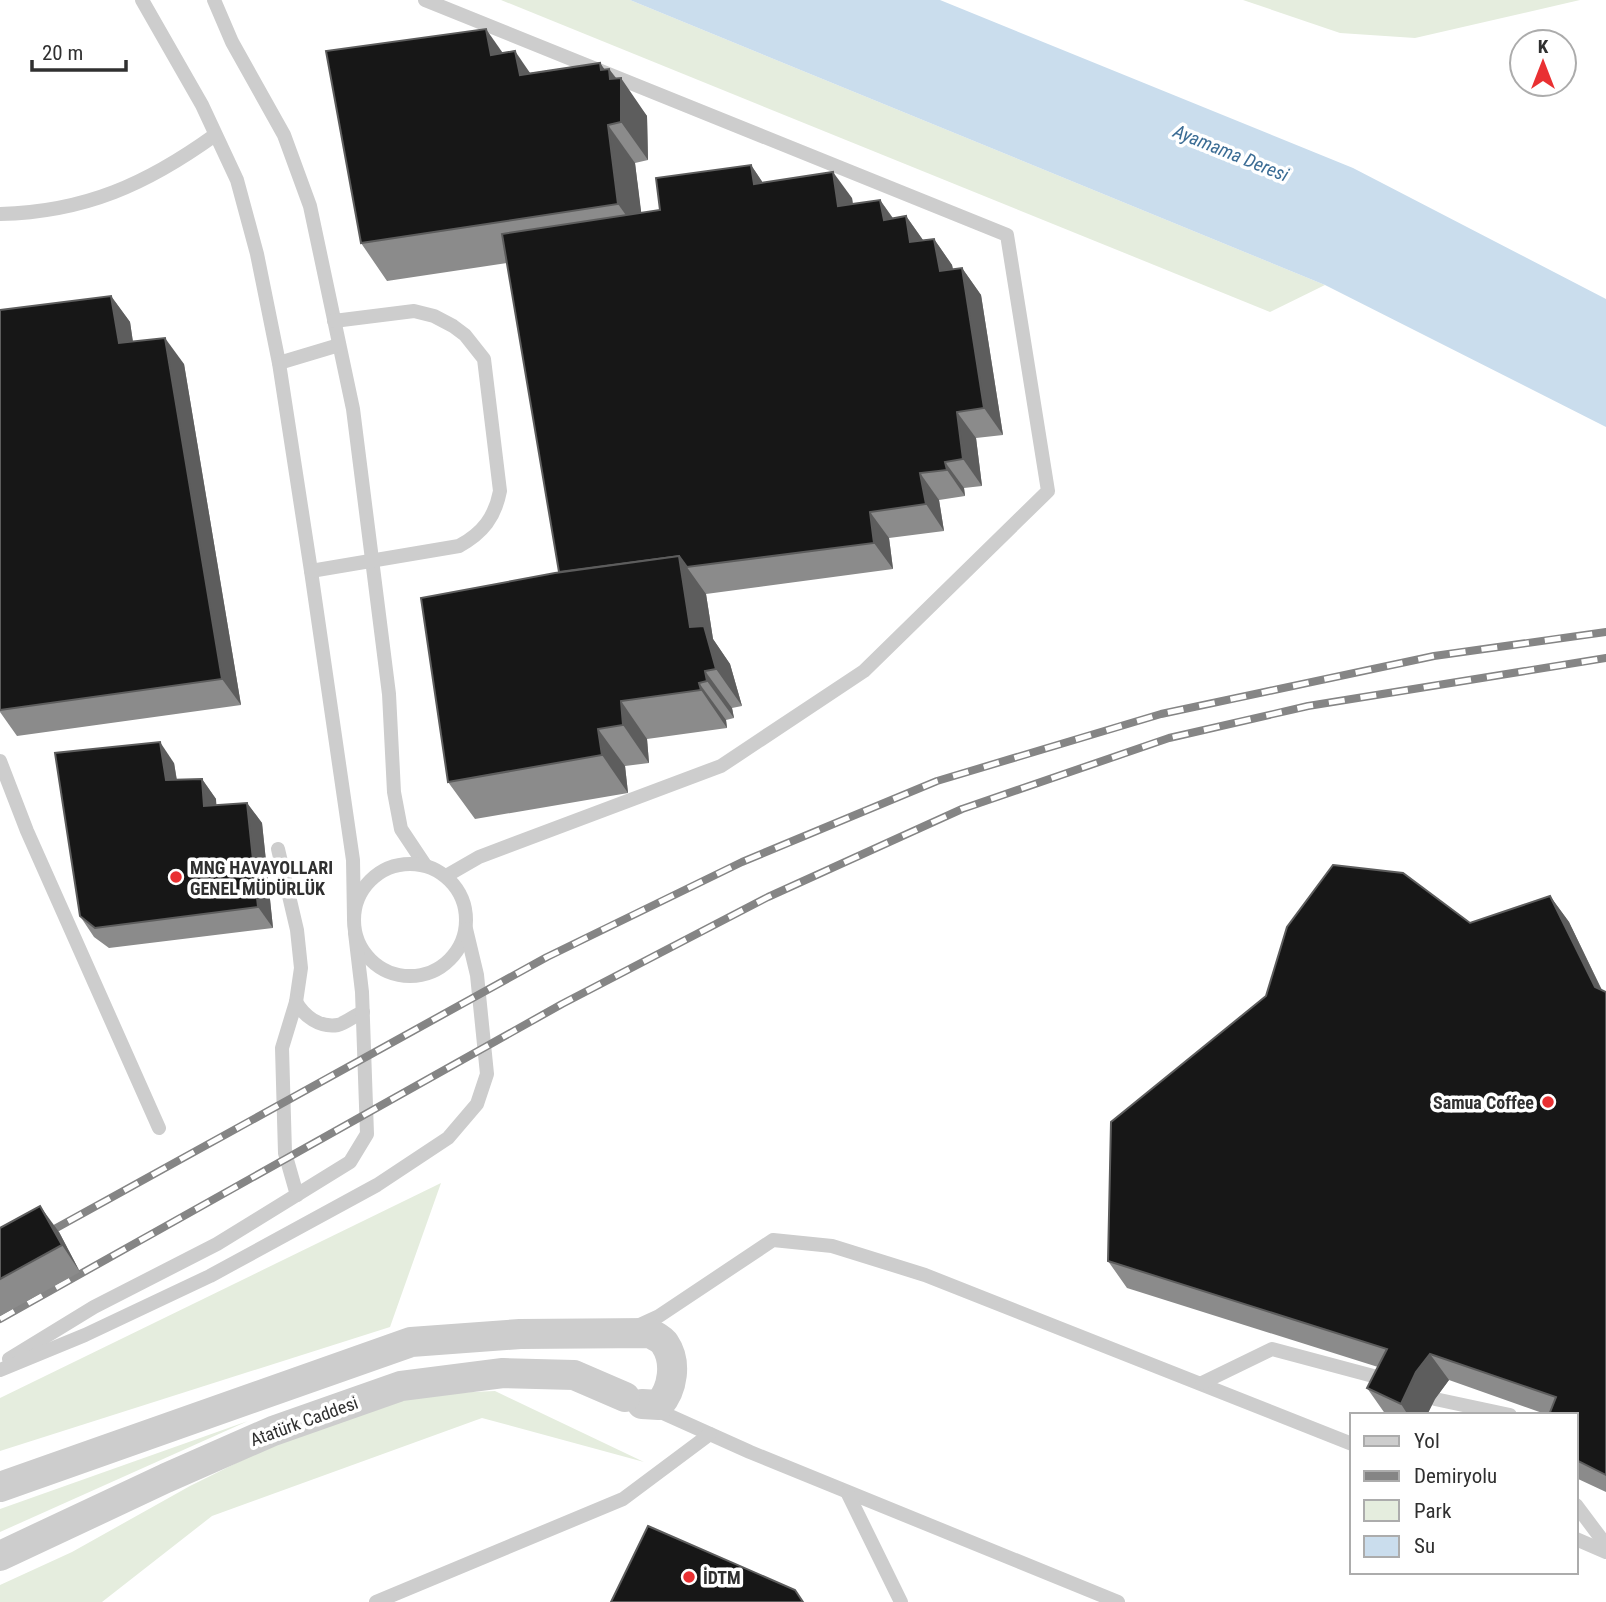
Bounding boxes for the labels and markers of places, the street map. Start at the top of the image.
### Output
place label: MNG HAVAYOLLARI GENEL MÜDÜRLÜK [190,857,333,899]
marker: MNG HAVAYOLLARI GENEL MÜDÜRLÜK [168,869,184,885]
place label: Samua Coffee [1433,1092,1534,1113]
marker: Samua Coffee [1540,1094,1556,1110]
place label: İDTM [703,1567,741,1588]
marker: İDTM [681,1569,697,1585]

